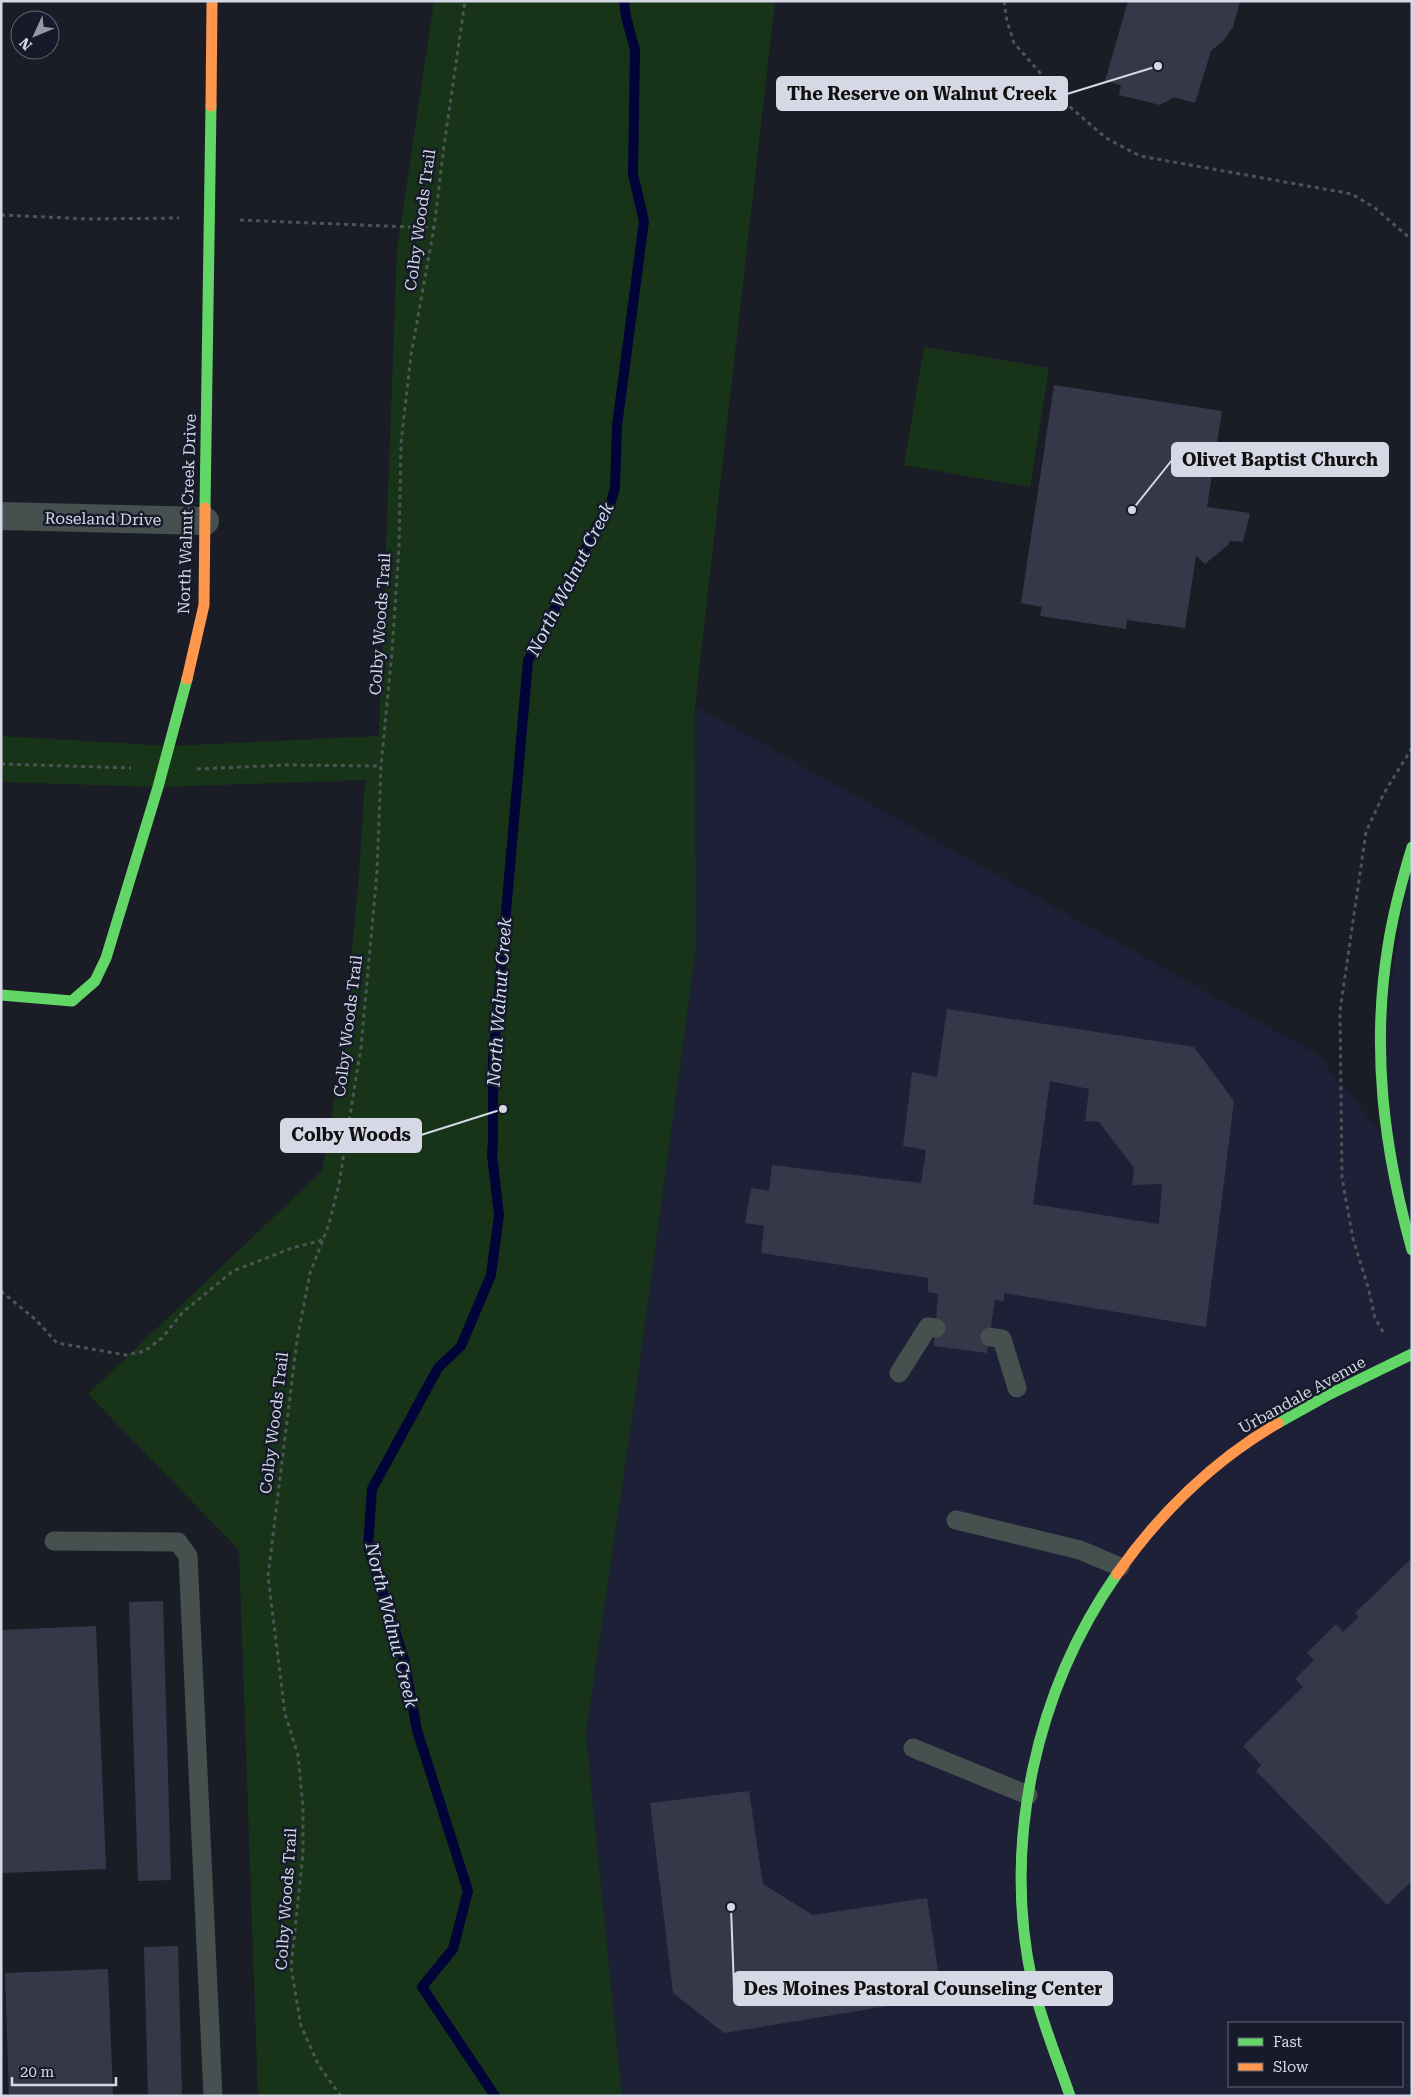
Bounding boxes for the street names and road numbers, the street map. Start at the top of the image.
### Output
street label: Colby Woods Trail [401,148,439,292]
street label: North Walnut Creek Drive [174,413,200,614]
street label: Roseland Drive [44,508,162,530]
street label: Colby Woods Trail [366,552,394,696]
street label: Colby Woods Trail [330,954,366,1098]
street label: Colby Woods Trail [256,1351,292,1495]
street label: Urbandale Avenue [1235,1352,1369,1438]
street label: Colby Woods Trail [272,1827,300,1971]

